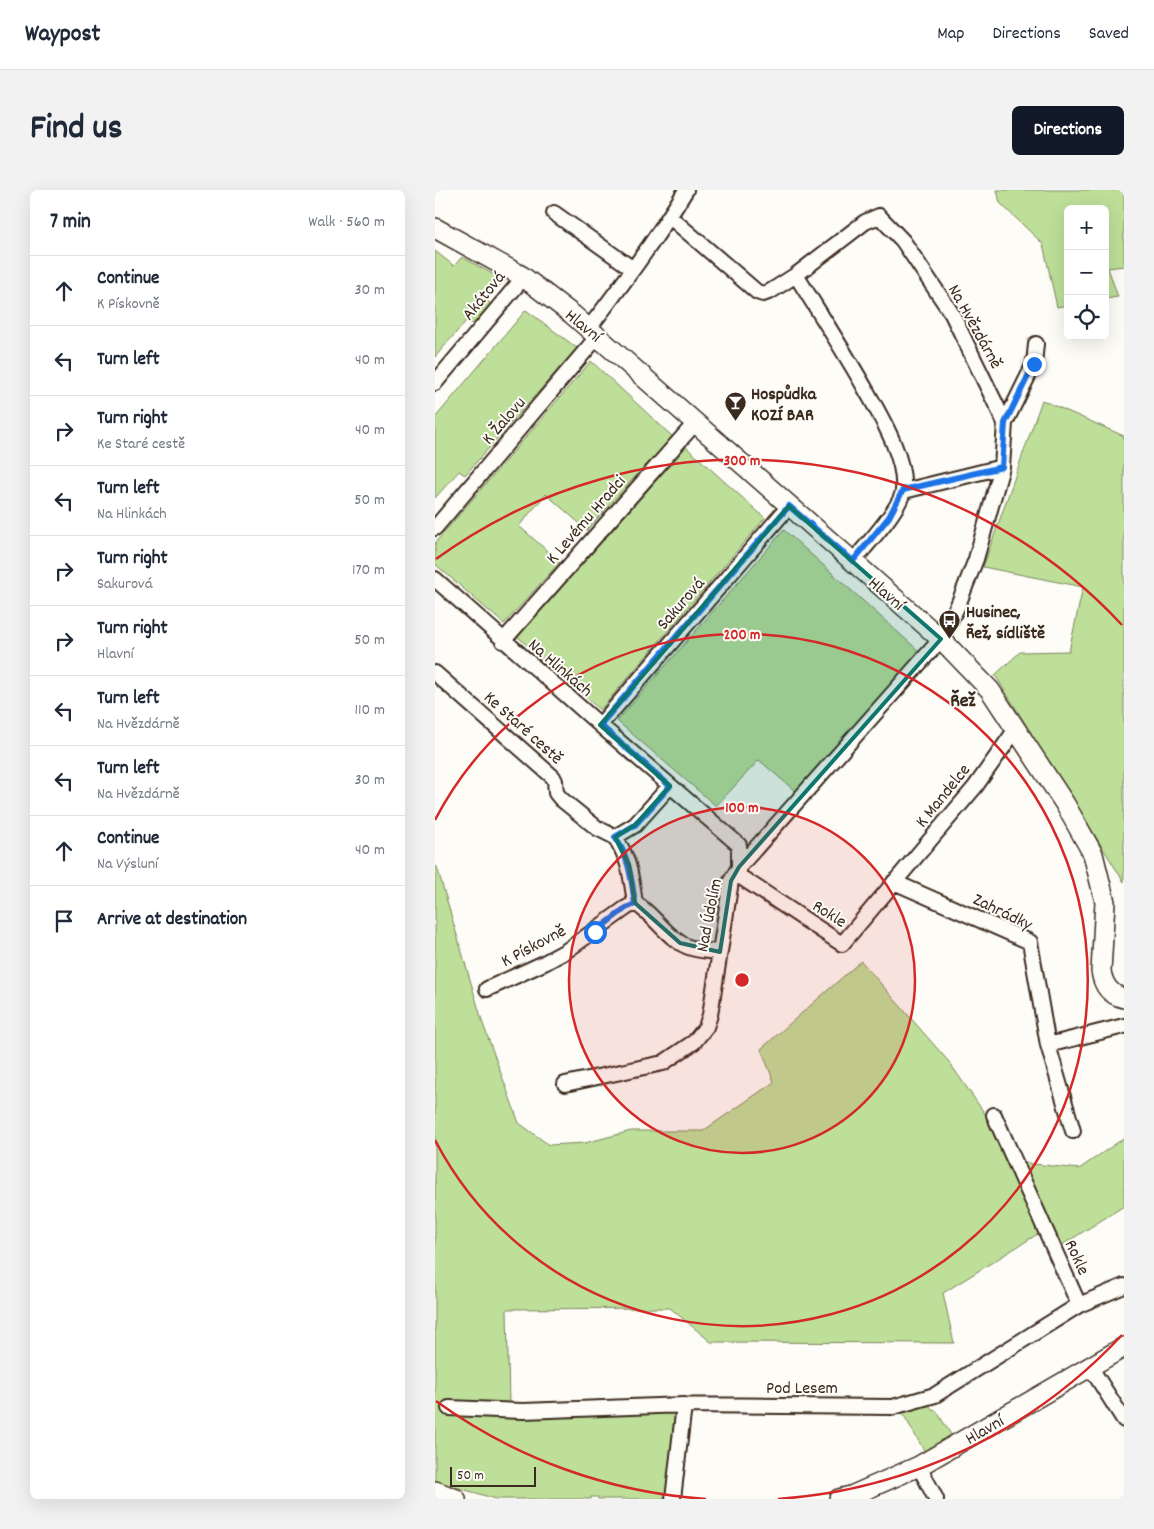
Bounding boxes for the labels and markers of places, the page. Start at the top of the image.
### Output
place label: Hospůdka KOZÍ BAR [751,383,817,429]
bar icon: Hospůdka KOZÍ BAR [723,391,747,422]
place label: Husinec, Řež, sídliště [966,601,1045,647]
bus stop icon: Husinec, Řež, sídliště [938,609,962,640]
centre of rings [733,971,751,989]

